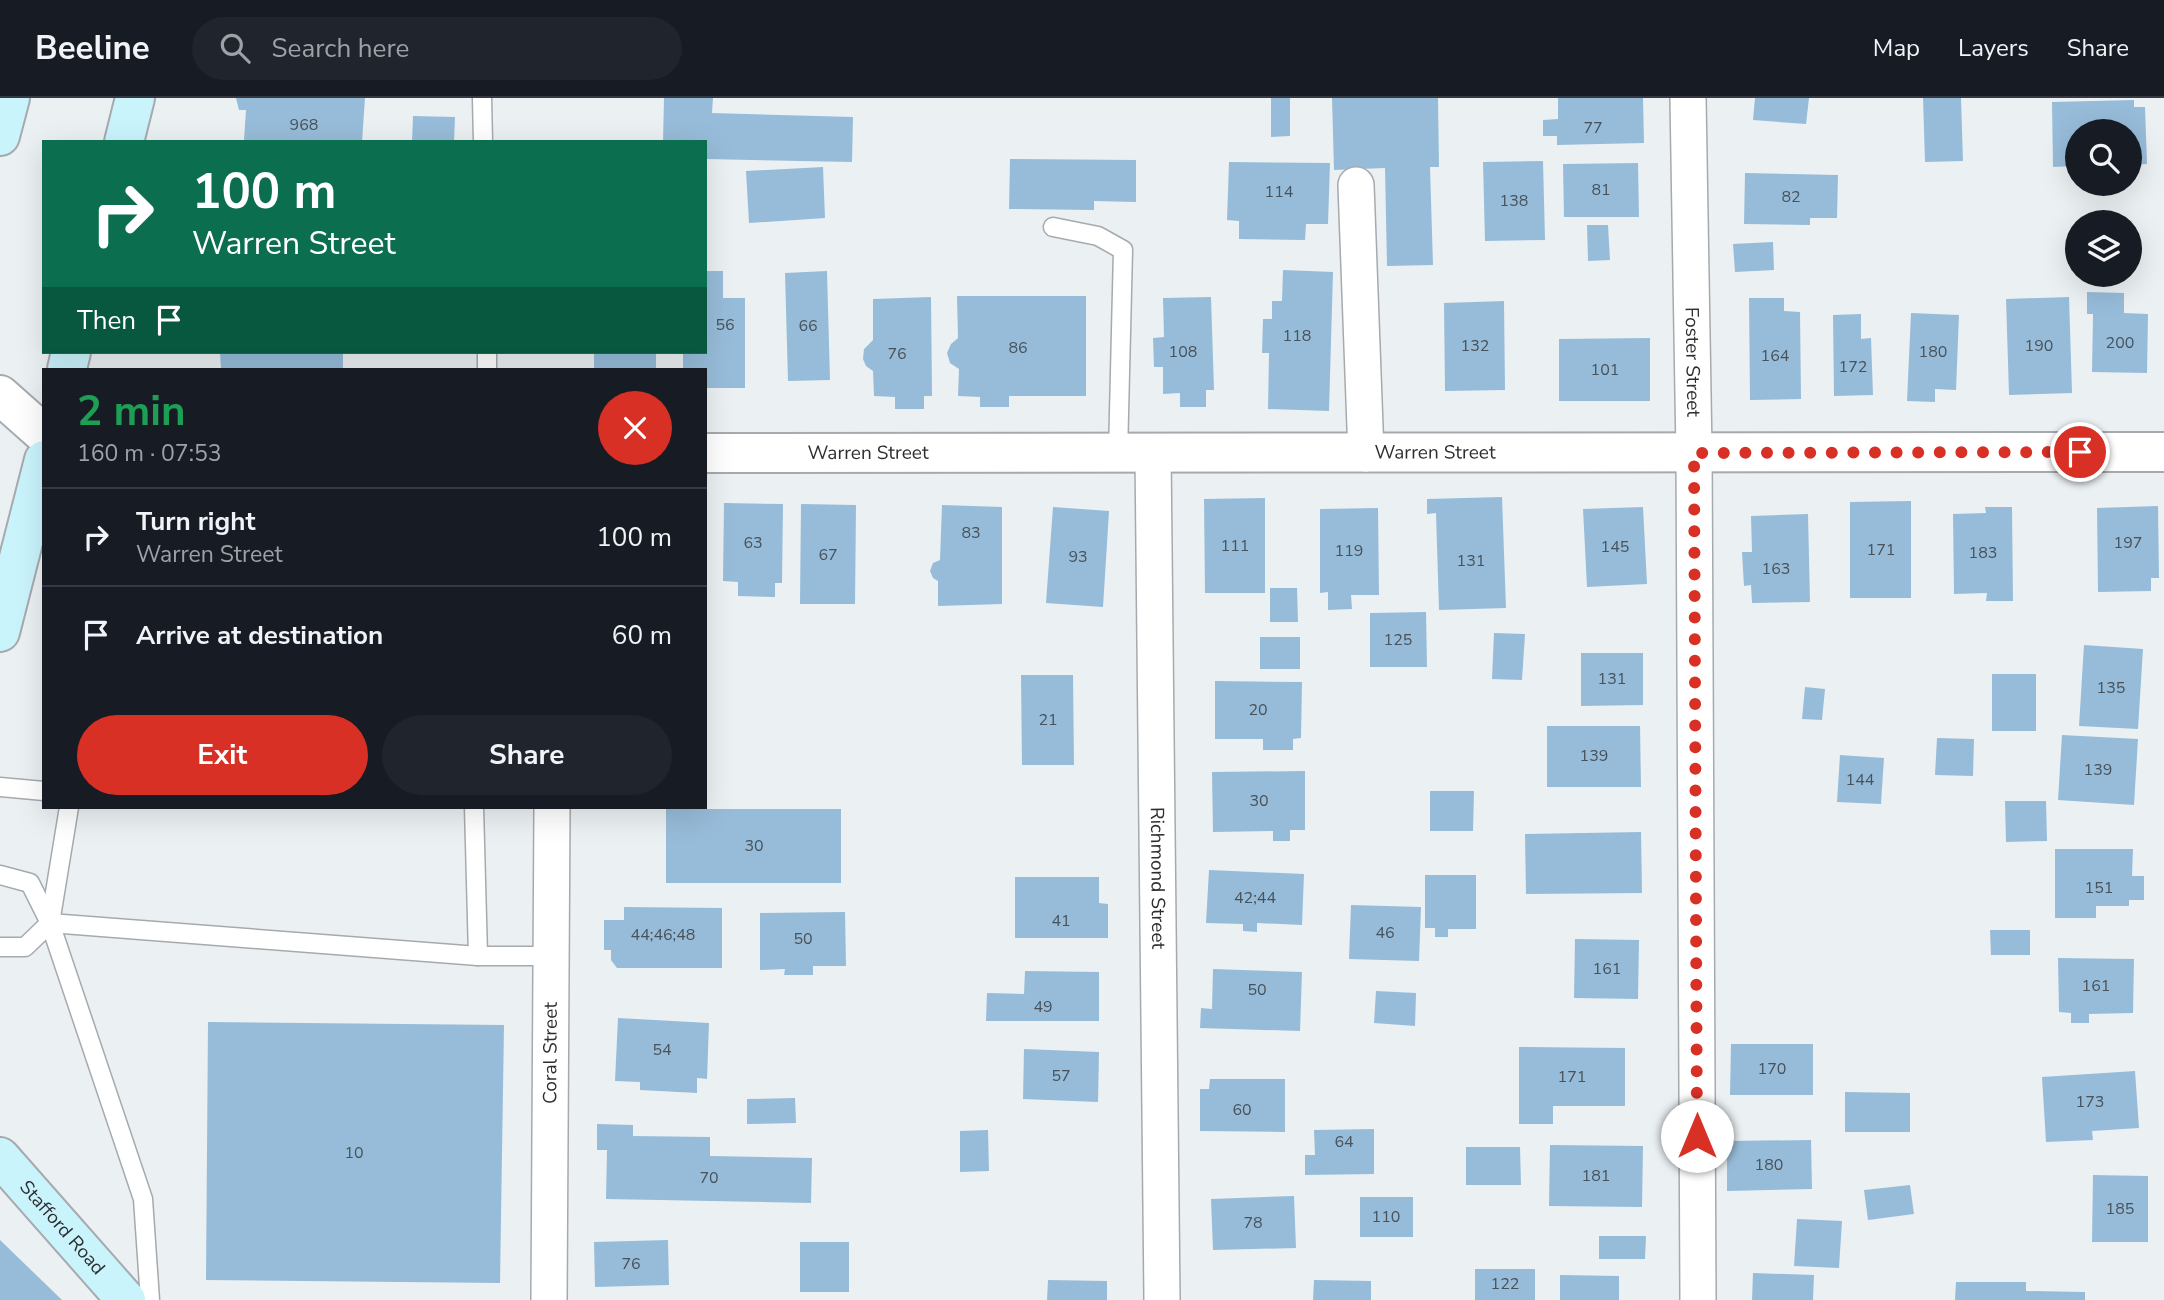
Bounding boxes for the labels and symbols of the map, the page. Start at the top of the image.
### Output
house number: 968 [290,114,318,136]
house number: 77 [1583,117,1603,139]
house number: 81 [1591,179,1611,201]
house number: 114 [1265,181,1294,203]
house number: 82 [1781,186,1801,208]
house number: 138 [1500,190,1528,212]
street label: Foster Street [1679,307,1706,417]
house number: 56 [715,314,735,336]
house number: 66 [798,315,818,337]
house number: 118 [1283,325,1311,347]
house number: 200 [2106,332,2134,354]
house number: 132 [1461,335,1489,357]
house number: 190 [2025,335,2053,357]
house number: 86 [1008,337,1028,359]
house number: 108 [1169,341,1197,363]
house number: 180 [1919,341,1947,363]
house number: 76 [887,343,907,365]
house number: 164 [1761,345,1790,367]
house number: 172 [1839,356,1867,378]
house number: 101 [1591,359,1619,381]
pin [2050,422,2110,482]
street label: Warren Street [1374,439,1496,466]
street label: Warren Street [807,440,929,466]
house number: 83 [961,522,981,544]
house number: 63 [743,532,763,554]
house number: 197 [2114,532,2142,554]
house number: 111 [1221,535,1249,557]
house number: 145 [1601,536,1629,558]
house number: 171 [1867,539,1895,561]
house number: 119 [1335,540,1363,562]
house number: 183 [1969,542,1997,564]
house number: 67 [818,544,838,566]
house number: 93 [1068,546,1088,568]
house number: 131 [1457,550,1485,572]
house number: 163 [1762,558,1790,580]
house number: 125 [1384,629,1412,651]
house number: 131 [1598,668,1626,690]
house number: 135 [2097,677,2125,699]
house number: 20 [1248,699,1268,721]
house number: 21 [1038,709,1058,731]
house number: 139 [1580,745,1608,767]
house number: 139 [2084,759,2112,781]
house number: 144 [1846,769,1875,791]
house number: 30 [1249,790,1269,812]
street label: Richmond Street [1144,807,1171,950]
house number: 30 [744,835,764,857]
house number: 151 [2085,877,2113,899]
house number: 42;44 [1234,887,1276,909]
house number: 41 [1051,910,1071,932]
house number: 46 [1375,922,1395,944]
house number: 44;46;48 [631,924,695,946]
house number: 50 [793,928,813,950]
house number: 161 [1593,958,1621,980]
house number: 161 [2082,975,2110,997]
house number: 50 [1247,979,1267,1001]
house number: 49 [1033,996,1053,1018]
street label: Coral Street [537,1002,564,1104]
house number: 54 [652,1039,672,1061]
house number: 170 [1758,1058,1786,1080]
house number: 57 [1051,1065,1071,1087]
house number: 171 [1558,1066,1586,1088]
house number: 173 [2076,1091,2104,1113]
house number: 60 [1232,1099,1252,1121]
position arrow [1660,1099,1734,1173]
house number: 64 [1334,1131,1354,1153]
house number: 10 [344,1142,364,1164]
house number: 180 [1755,1154,1783,1176]
house number: 181 [1582,1165,1610,1187]
house number: 70 [699,1167,719,1189]
street label: Stafford Road [13,1175,111,1280]
house number: 185 [2106,1198,2134,1220]
house number: 110 [1372,1206,1400,1228]
house number: 78 [1243,1212,1263,1234]
house number: 76 [621,1253,641,1275]
house number: 122 [1491,1273,1519,1295]

